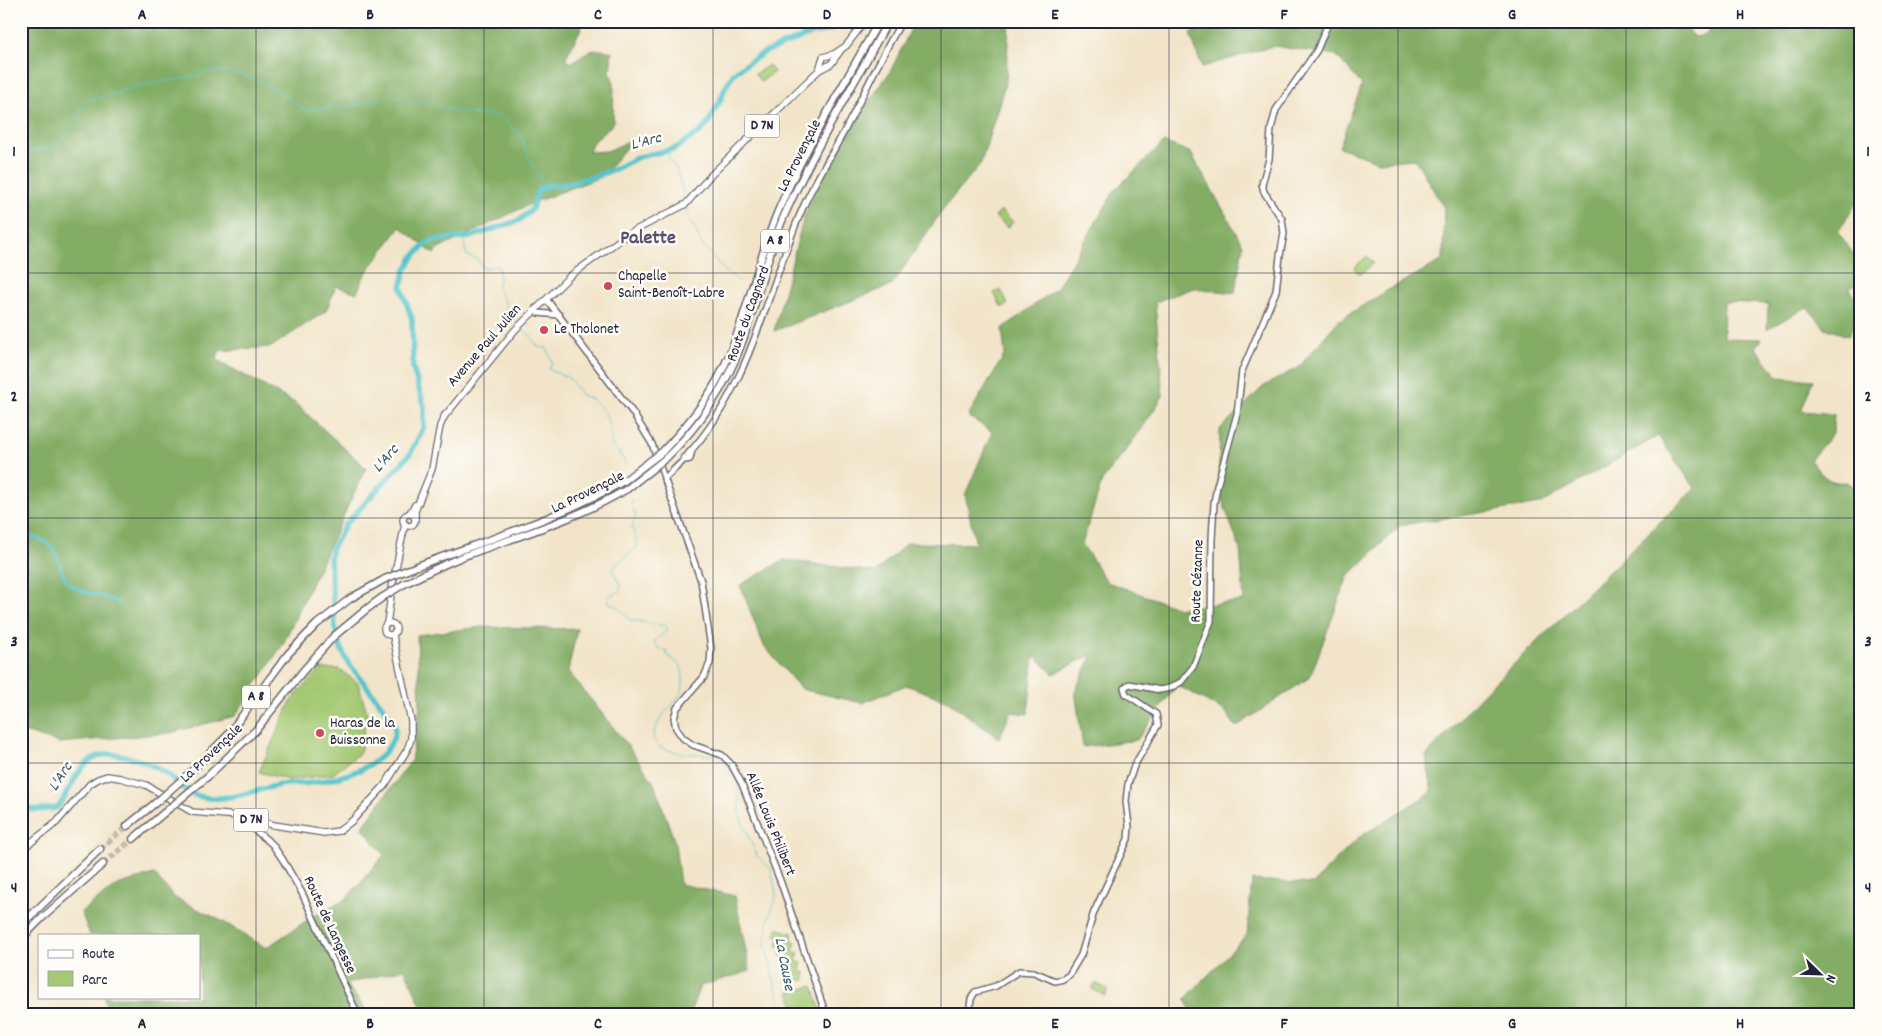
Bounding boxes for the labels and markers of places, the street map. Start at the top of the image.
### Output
place label: Chapelle Saint-Benoît-Labre [618,266,725,305]
marker: Chapelle Saint-Benoît-Labre [602,280,614,292]
place label: Le Tholonet [554,319,619,341]
marker: Le Tholonet [538,324,550,336]
place label: Haras de la Buissonne [330,713,396,752]
marker: Haras de la Buissonne [314,727,326,739]

